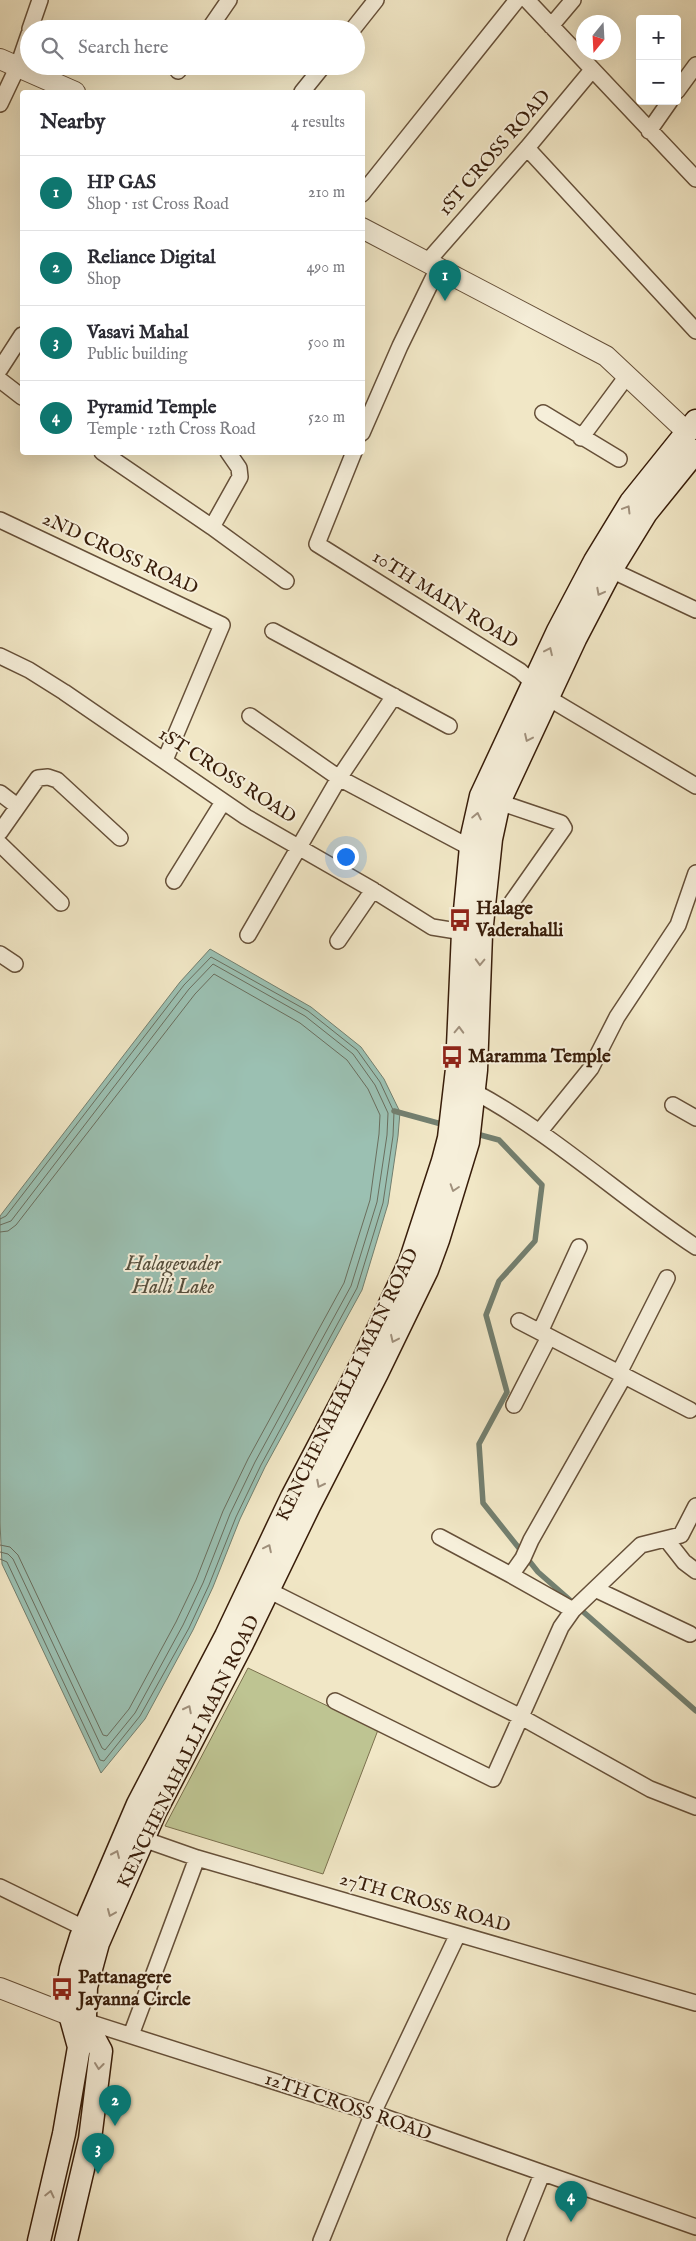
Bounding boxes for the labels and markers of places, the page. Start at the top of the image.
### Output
pin: 1 [429,260,461,301]
place label: Halage Vaderahalli [475,897,563,943]
bus stop icon: Halage Vaderahalli [447,907,473,933]
bus stop icon: Maramma Temple [439,1044,465,1070]
place label: Maramma Temple [468,1045,611,1069]
place label: Pattanagere Jayanna Circle [75,1966,191,2012]
bus stop icon: Pattanagere Jayanna Circle [49,1976,75,2002]
pin: 2 [99,2085,131,2126]
pin: 3 [82,2133,114,2174]
pin: 4 [555,2181,587,2222]

